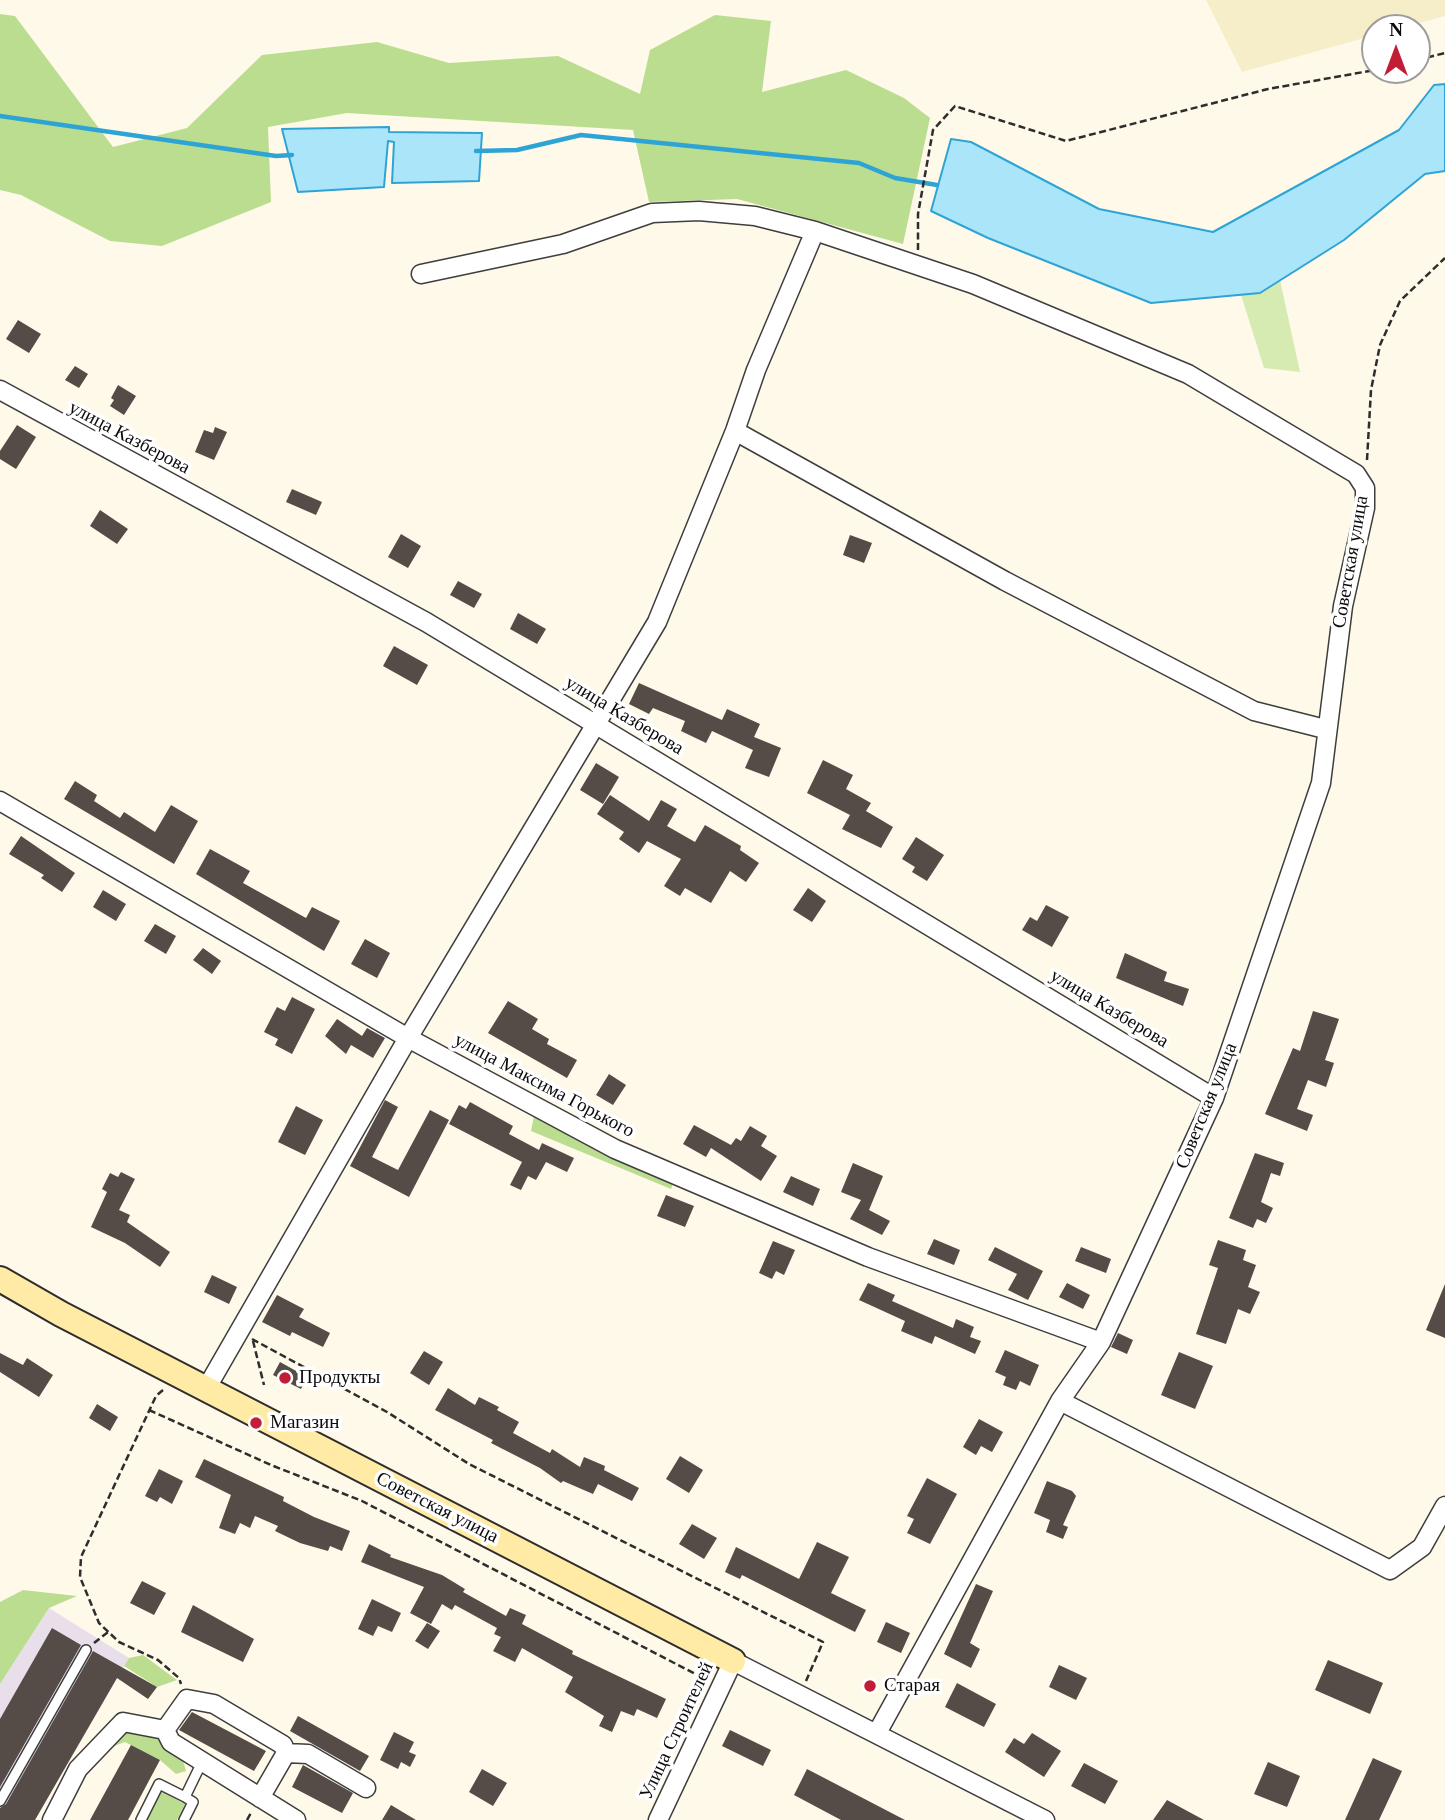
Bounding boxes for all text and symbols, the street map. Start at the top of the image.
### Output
north arrow [1361,14,1431,84]
text: N [1389,19,1403,40]
street label: улица Казберова [64,396,194,480]
street label: Советская улица [1328,494,1374,630]
street label: улица Казберова [561,672,687,760]
street label: улица Казберова [1046,965,1172,1053]
street label: улица Максима Горького [450,1029,638,1143]
street label: Советская улица [1171,1040,1243,1172]
place label: Продукты [299,1367,380,1389]
marker: Продукты [277,1370,293,1386]
place label: Магазин [270,1412,339,1434]
marker: Магазин [248,1415,264,1431]
street label: Советская улица [372,1467,502,1549]
street label: Улица Строителей [635,1659,719,1803]
place label: Старая [884,1675,940,1697]
marker: Старая [862,1678,878,1694]

